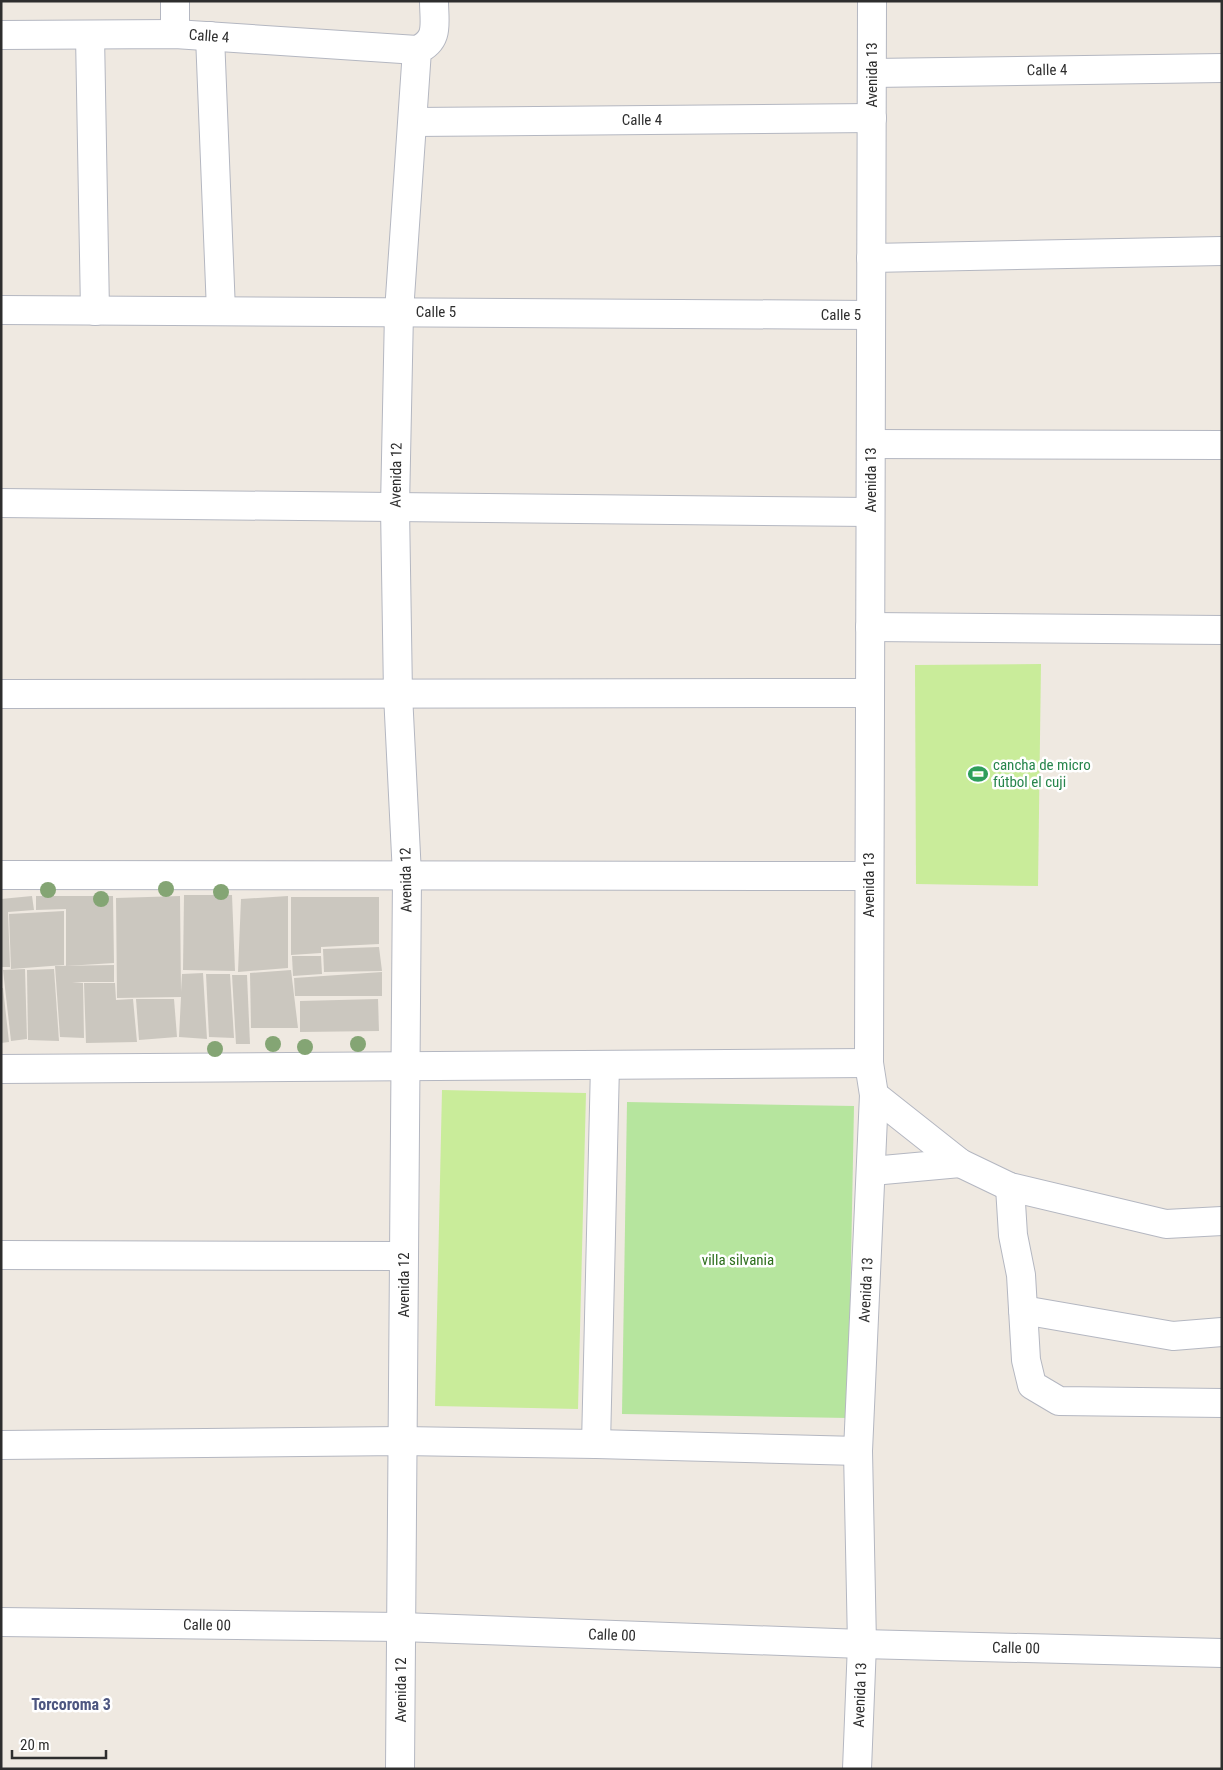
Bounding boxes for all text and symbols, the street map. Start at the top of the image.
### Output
street label: Calle 4 [188,26,230,46]
street label: Avenida 13 [863,42,881,108]
street label: Calle 4 [1027,61,1067,79]
street label: Calle 4 [622,111,662,129]
street label: Calle 5 [416,303,456,321]
street label: Calle 5 [821,306,861,324]
street label: Avenida 12 [386,442,406,508]
street label: Avenida 13 [862,447,880,513]
place label: cancha de micro fútbol el cuji [993,756,1091,791]
sports icon: cancha de micro fútbol el cuji [967,763,989,785]
street label: Avenida 12 [396,847,416,913]
street label: Avenida 13 [860,852,878,918]
park label: villa silvania [702,1251,774,1269]
street label: Avenida 12 [395,1252,413,1318]
street label: Avenida 13 [855,1257,877,1323]
street label: Calle 00 [183,1616,231,1634]
street label: Calle 00 [588,1625,636,1645]
street label: Calle 00 [992,1639,1040,1657]
street label: Avenida 12 [392,1657,410,1723]
street label: Avenida 13 [850,1662,870,1728]
district label: Torcoroma 3 [31,1695,111,1714]
scale bar [12,1728,106,1760]
text: 20 m [20,1736,50,1754]

